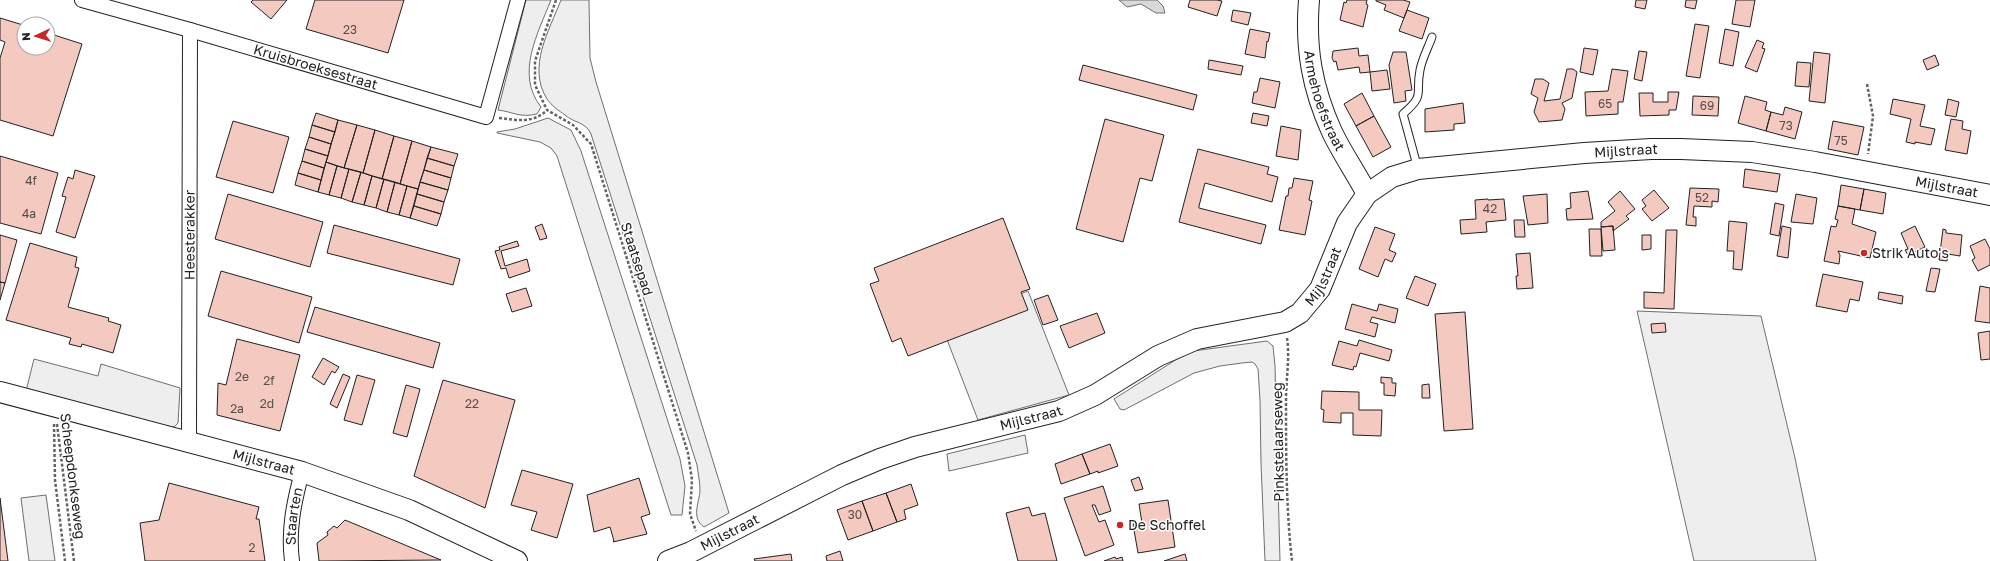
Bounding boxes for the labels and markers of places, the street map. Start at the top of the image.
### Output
place label: Strik Auto's [1872,244,1949,261]
marker: Strik Auto's [1859,248,1869,258]
place label: De Schoffel [1128,516,1206,533]
marker: De Schoffel [1115,520,1125,530]

